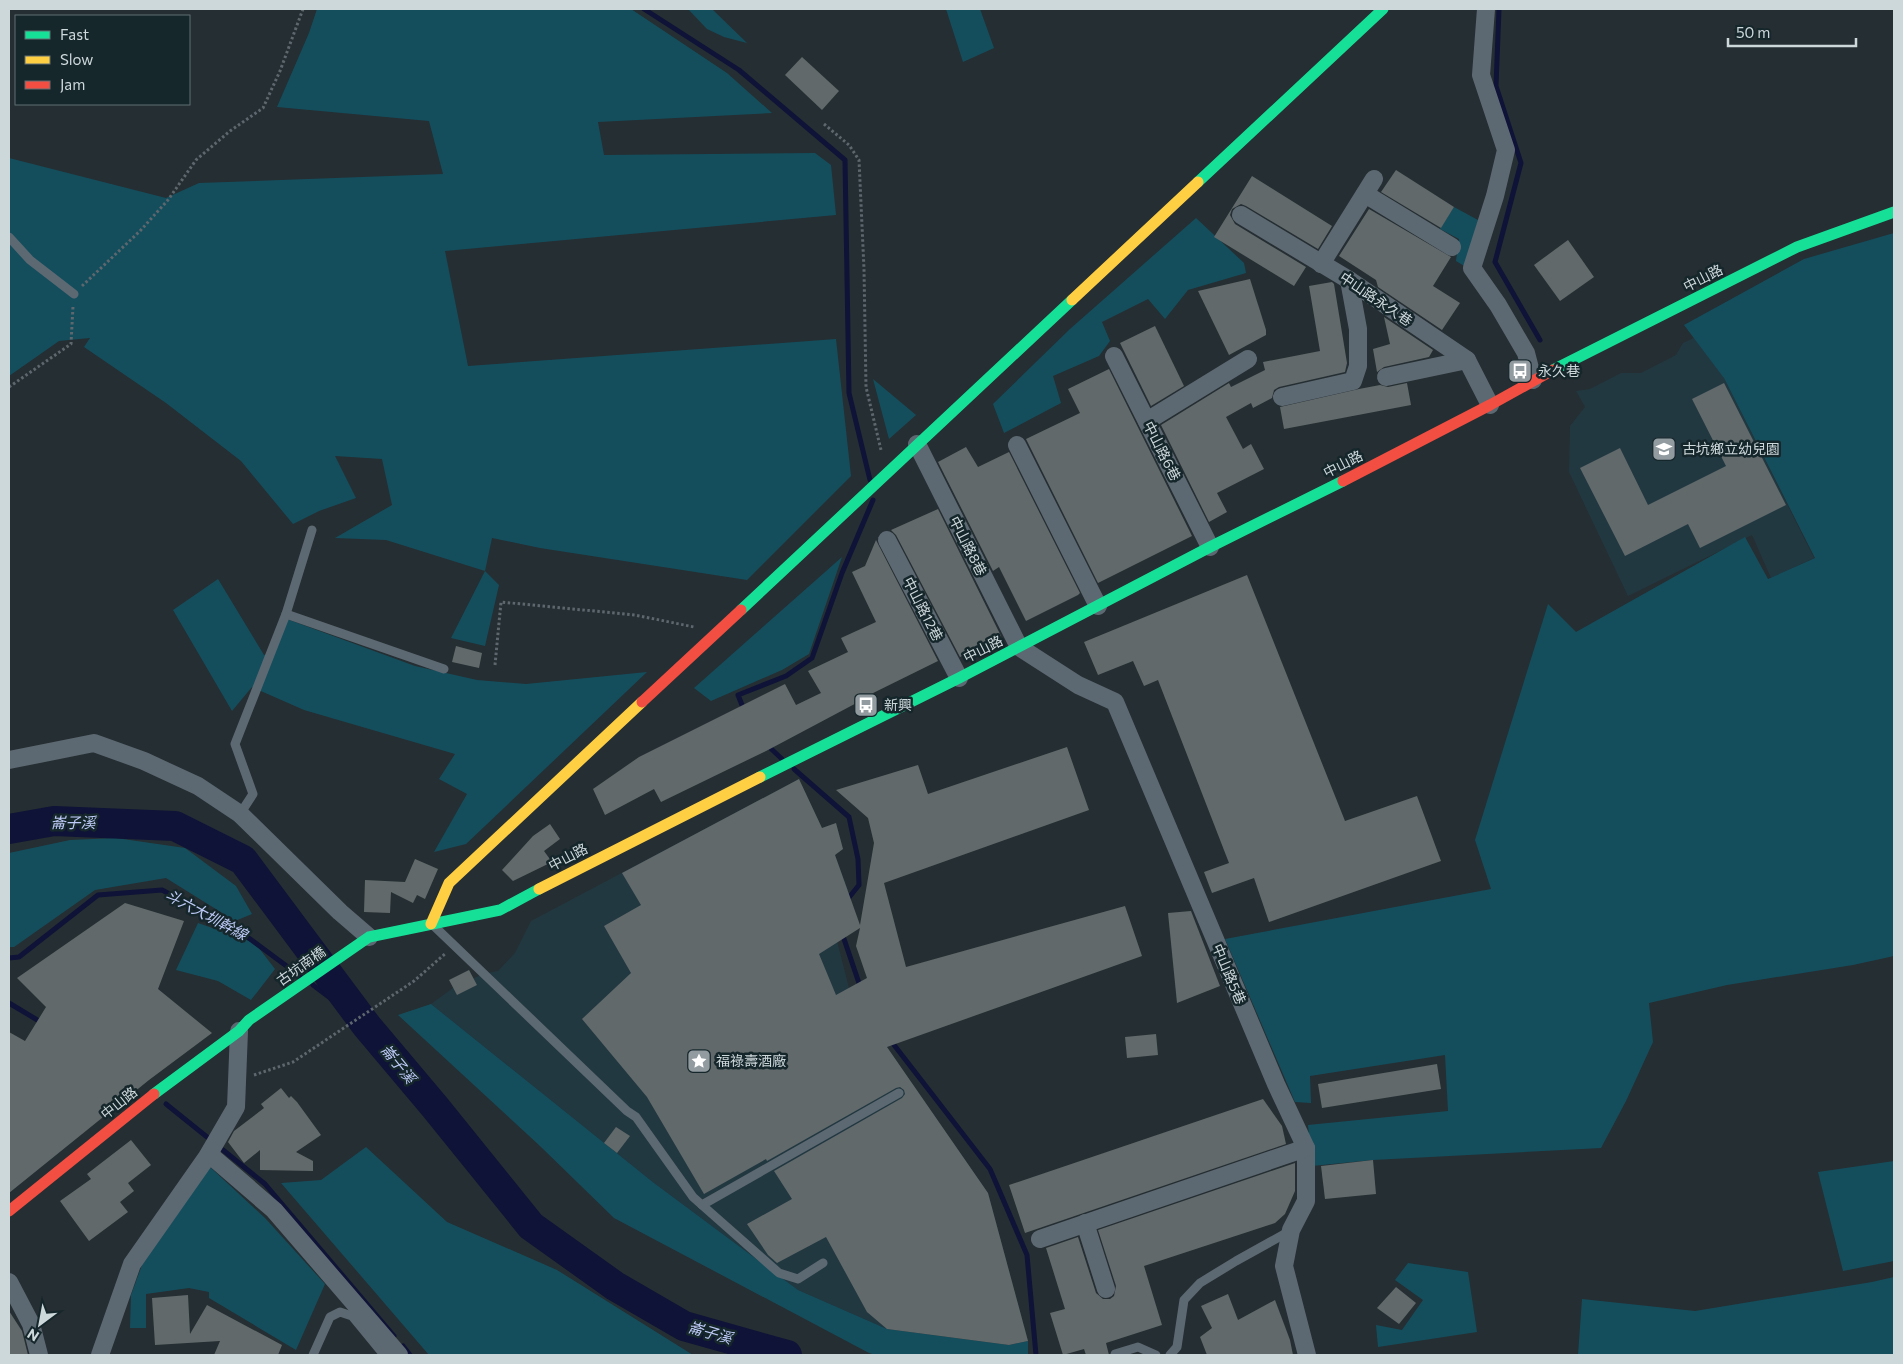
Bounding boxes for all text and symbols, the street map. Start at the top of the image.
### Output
legend [15,15,190,105]
scale bar [1728,15,1856,47]
text: 50 m [1736,23,1770,41]
text: Fast [60,25,89,43]
text: Slow [60,50,93,68]
text: Jam [60,75,85,93]
street label: 中山路 [1680,260,1725,295]
street label: 中山路永久巷 [1337,268,1416,329]
bus stop icon: 永久巷 [1507,358,1533,384]
place label: 永久巷 [1538,362,1580,379]
street label: 中山路6巷 [1140,418,1185,483]
school or university icon: 古坑鄉立幼兒園 [1651,436,1677,462]
place label: 古坑鄉立幼兒園 [1682,440,1780,457]
street label: 中山路 [1320,446,1365,481]
street label: 中山路8巷 [946,513,991,578]
street label: 中山路12巷 [900,574,947,644]
street label: 中山路 [960,631,1005,666]
bus stop icon: 新興 [853,692,879,718]
place label: 新興 [884,696,912,713]
water label: 崙子溪 [50,813,97,831]
street label: 中山路 [545,839,590,874]
water label: 斗六大圳幹線 [163,885,252,944]
street label: 中山路5巷 [1209,941,1250,1007]
street label: 古坑南橋 [273,943,329,989]
water label: 崙子溪 [378,1040,421,1088]
place icon: 福祿壽酒廠 [686,1048,712,1074]
place label: 福祿壽酒廠 [716,1052,786,1069]
street label: 中山路 [97,1083,140,1122]
north arrow [15,1299,65,1349]
water label: 崙子溪 [686,1317,736,1347]
text: N [24,1325,42,1345]

